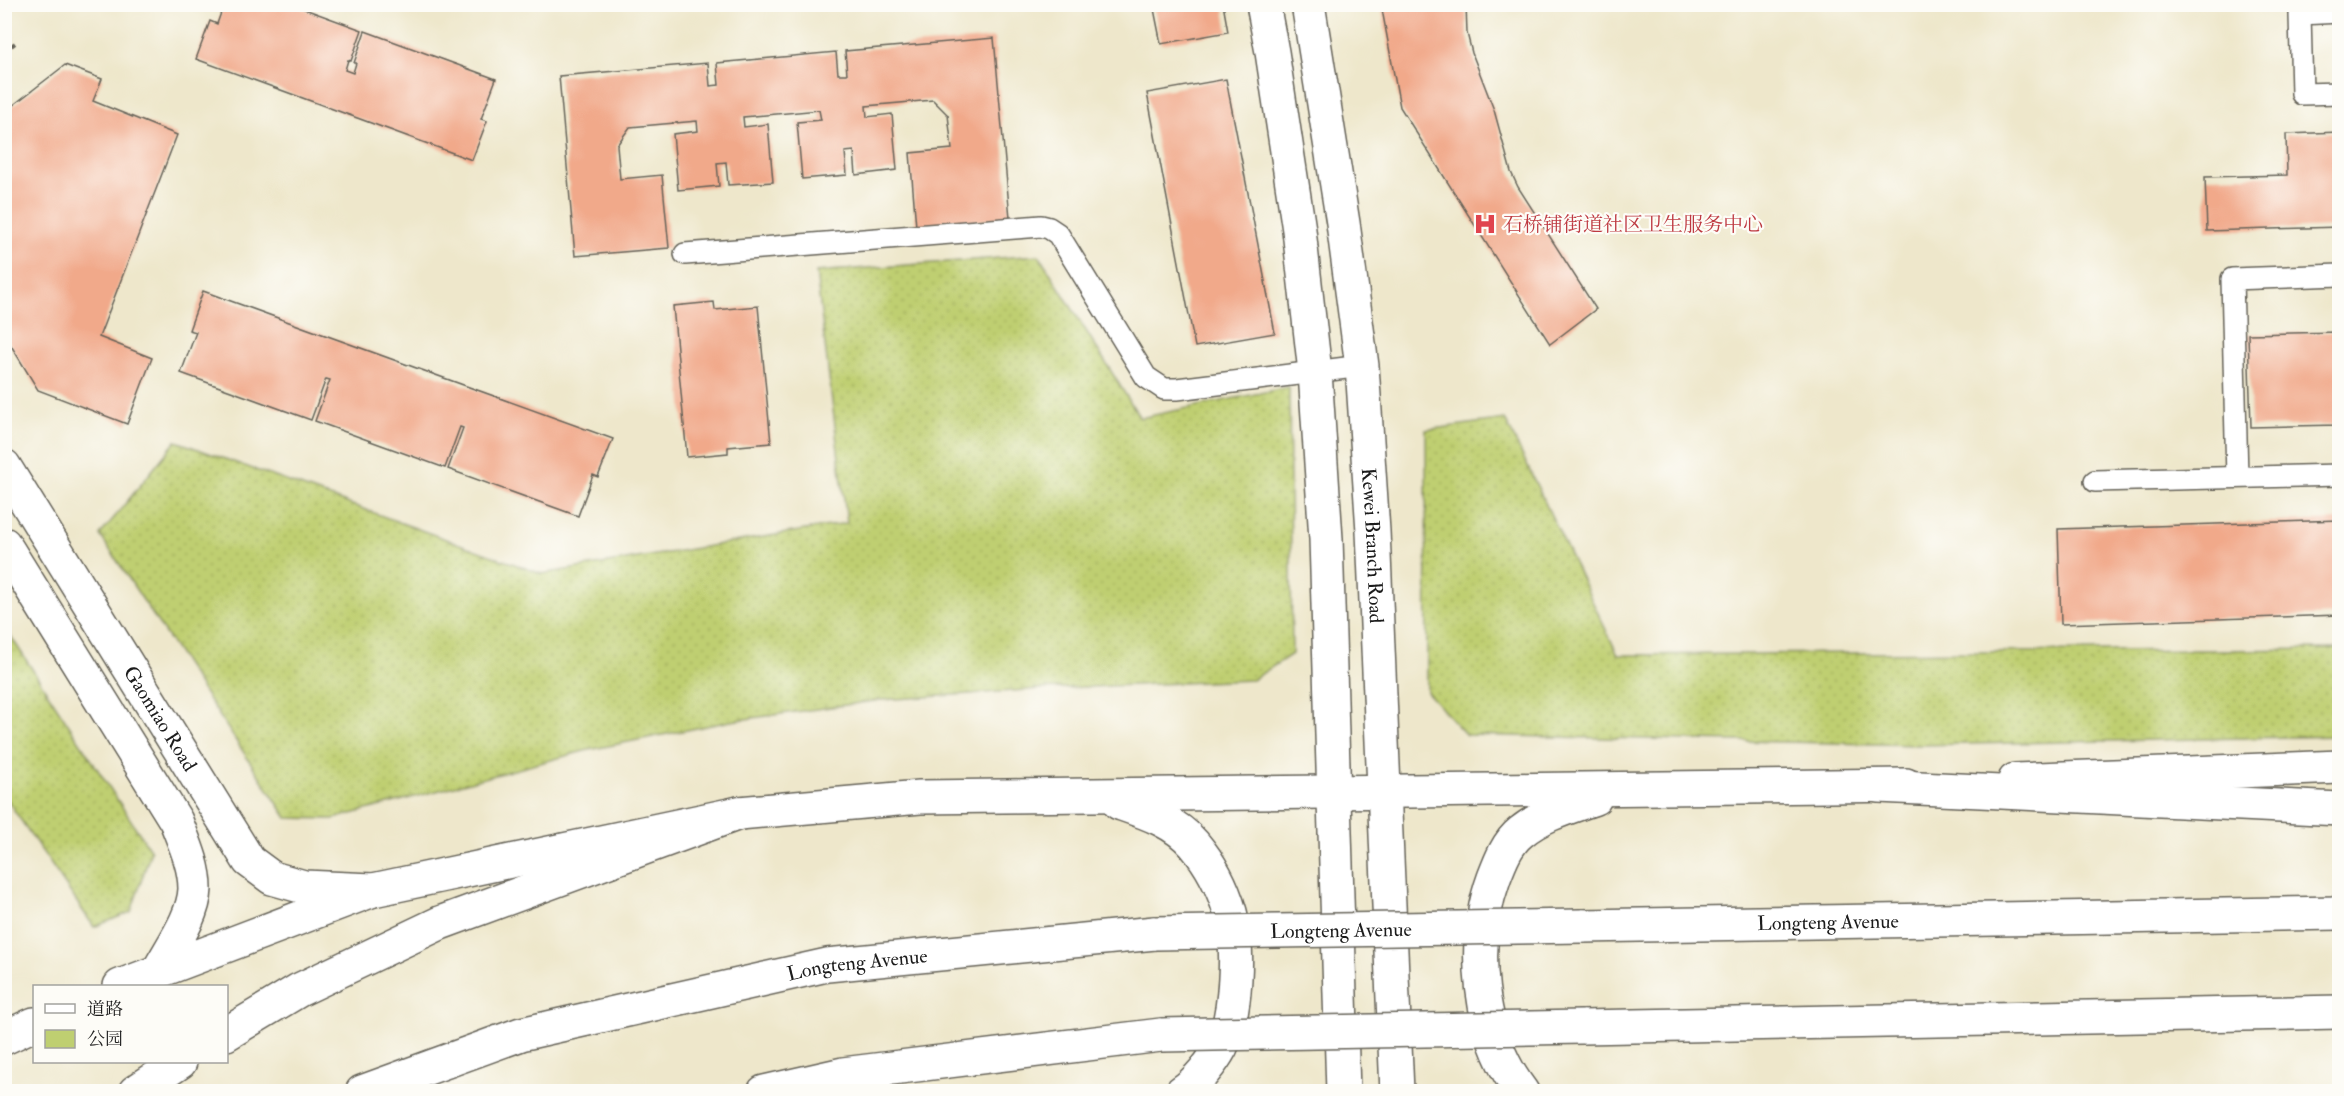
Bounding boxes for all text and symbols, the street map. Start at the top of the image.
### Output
hospital icon: 石桥铺街道社区卫生服务中心 [1472,211,1498,237]
place label: 石桥铺街道社区卫生服务中心 [1503,212,1763,237]
street label: Kewei Branch Road [1356,467,1389,624]
street label: Gaomiao Road [118,661,203,776]
street label: Longteng Avenue [1757,908,1899,935]
street label: Longteng Avenue [1270,916,1412,944]
street label: Longteng Avenue [785,943,929,986]
legend [33,985,228,1063]
text: 道路 [87,998,123,1021]
text: 公园 [87,1028,123,1051]

